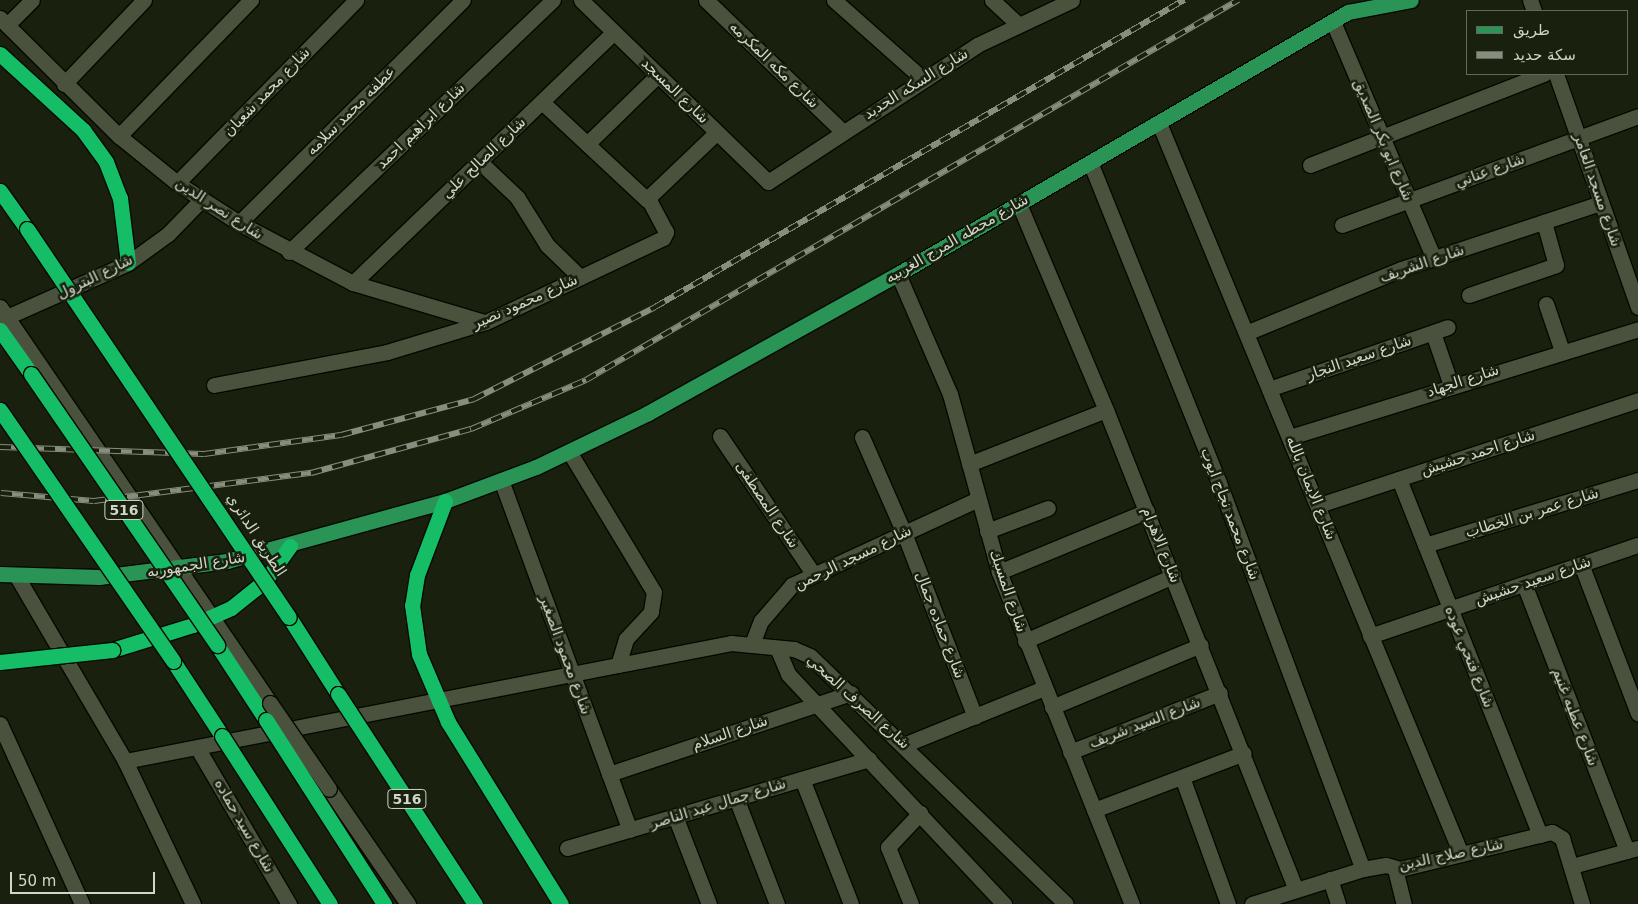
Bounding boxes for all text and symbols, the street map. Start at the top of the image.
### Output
legend [1466,10,1628,75]
street label: شارع مكه المكرمه [726,18,822,112]
text: طريق [1513,21,1550,39]
street label: شارع محمد شعبان [220,44,314,140]
street label: شارع السكه الحديد [860,45,972,123]
text: سكة حديد [1513,46,1576,64]
street label: شارع المسجد [638,55,712,127]
street label: عطفه محمد سلامه [303,63,399,159]
street label: شارع ابو بكر الصديق [1349,76,1417,204]
street label: شارع ابراهيم احمد [373,79,469,173]
street label: شارع الصالح علي [438,113,530,203]
street label: شارع مسجد العامر [1569,131,1625,249]
street label: شارع عناني [1453,150,1527,192]
street label: شارع نصر الدين [172,174,266,244]
street label: شارع محطه المرج الغربيه [882,191,1032,287]
street label: شارع الشريف [1377,241,1467,287]
street label: شارع البترول [54,251,136,303]
street label: شارع محمود نصير [469,271,581,333]
street label: شارع سعيد النجار [1304,332,1414,384]
street label: شارع الجهاد [1425,361,1501,401]
street label: شارع احمد حشيش [1419,426,1537,480]
street label: شارع الايمان بالله [1282,433,1340,543]
street label: شارع محمد نجاح ايوب [1196,445,1264,583]
street label: شارع المصطفى [731,458,803,552]
street label: شارع عمر بن الخطاب [1463,484,1601,542]
street label: الطريق الدائري [222,490,290,580]
road number: 516 [104,498,144,522]
street label: شارع الاهرام [1138,504,1184,586]
street label: شارع مسجد الرحمن [791,522,915,594]
street label: شارع المسبك [985,547,1031,635]
street label: شارع الجمهوريه [146,548,246,582]
street label: شارع سعيد حشيش [1473,553,1593,609]
street label: شارع حماده جمال [911,569,969,681]
street label: شارع محمود الصغير [535,593,595,717]
street label: شارع فتحي عوده [1440,604,1498,710]
street label: شارع الصرف الصحي [803,651,913,753]
street label: شارع عطيه غنيم [1548,665,1602,769]
street label: شارع السيد شريف [1087,693,1203,753]
street label: شارع السلام [690,712,770,754]
street label: شارع جمال عبد الناصر [648,775,788,833]
street label: شارع سيد حماده [210,776,278,876]
road number: 516 [387,788,427,811]
street label: شارع صلاح الدين [1397,835,1505,875]
scale bar [12,862,158,894]
text: 50 m [18,872,56,890]

